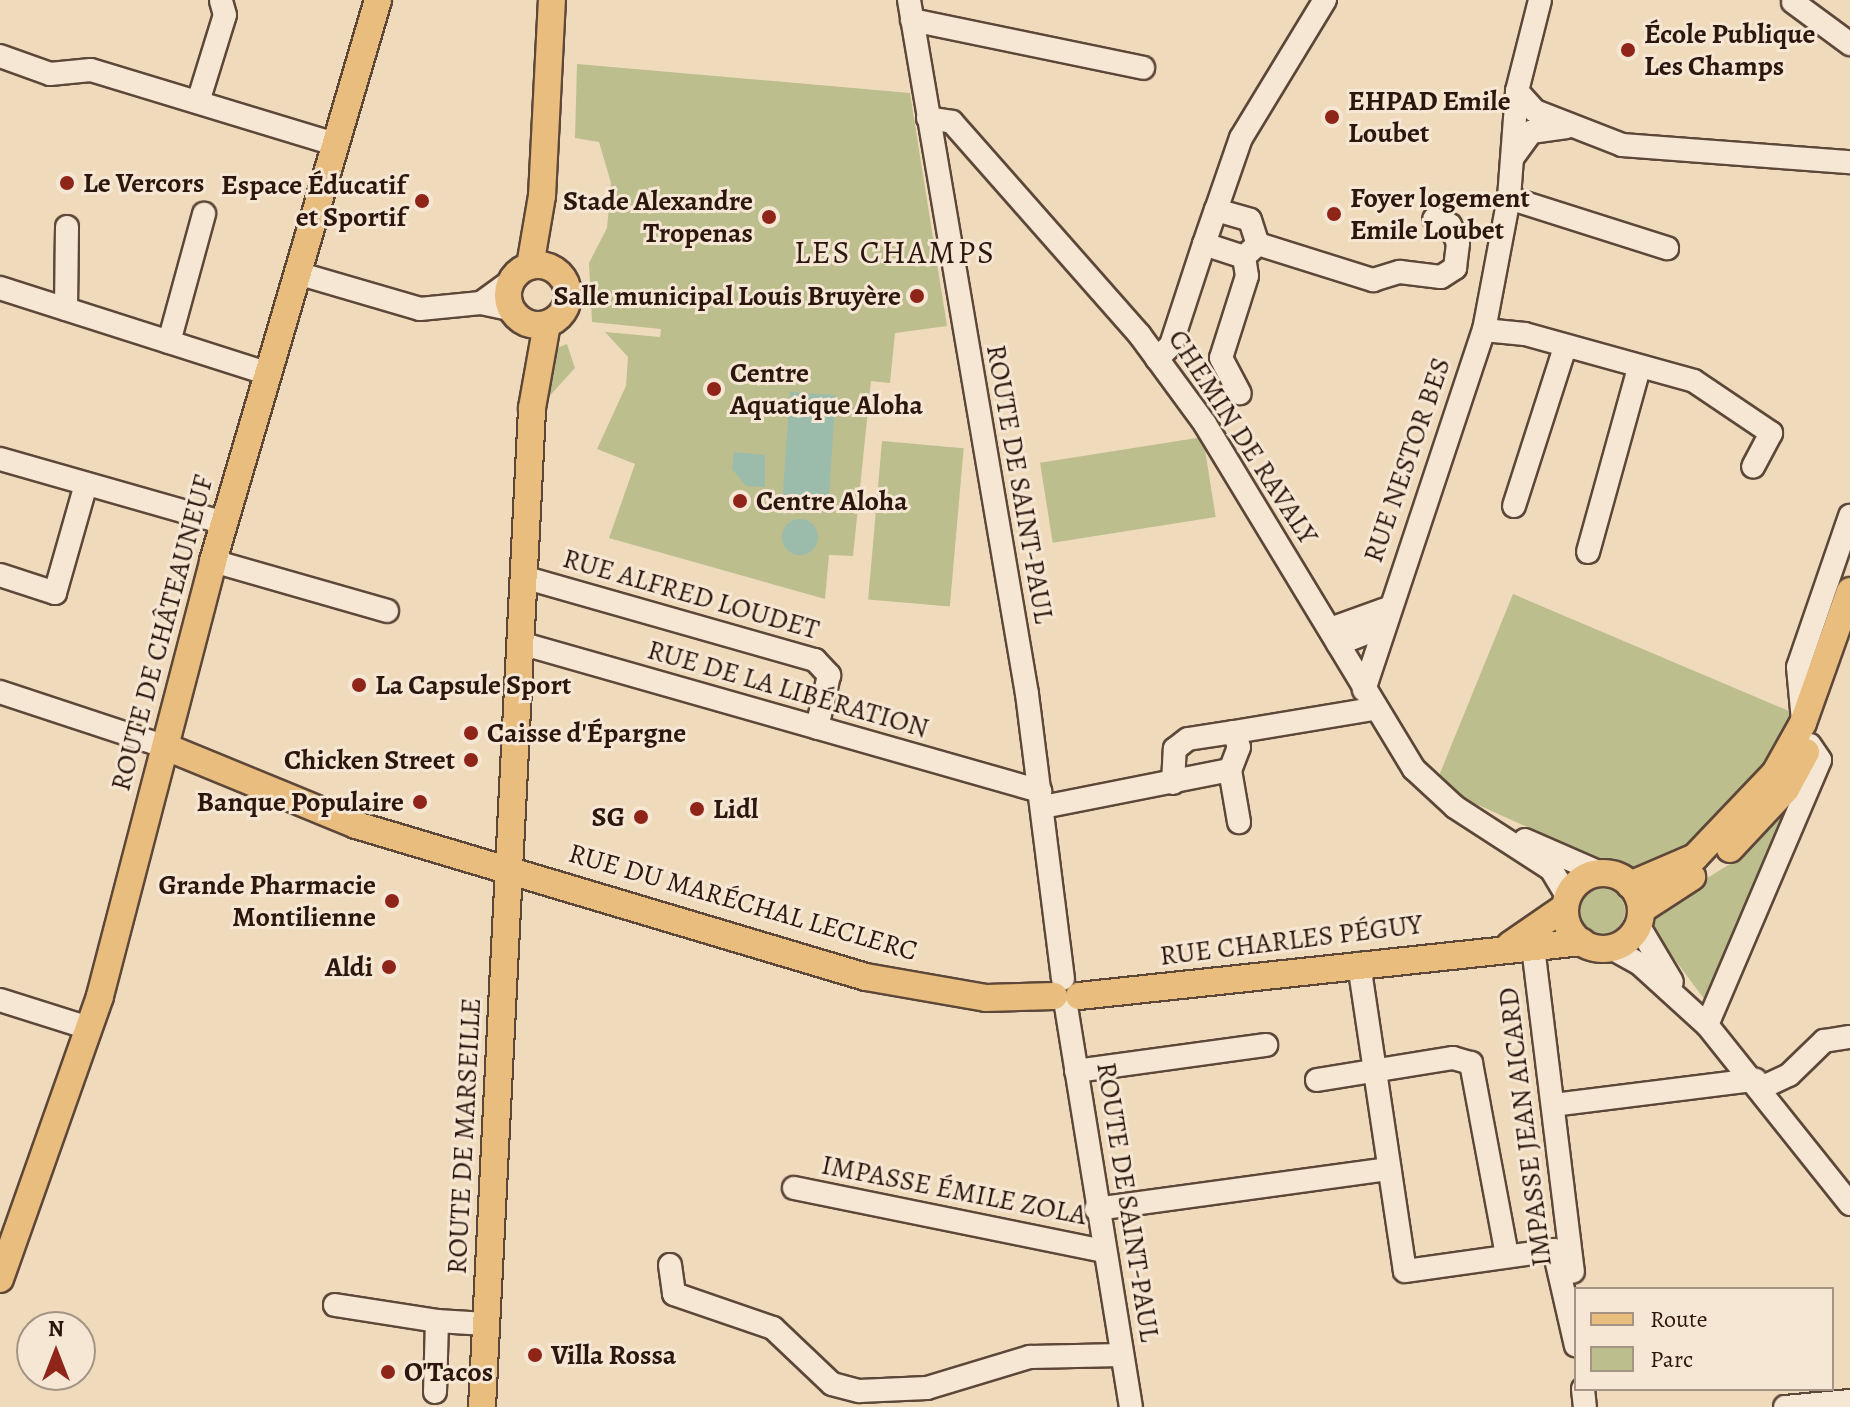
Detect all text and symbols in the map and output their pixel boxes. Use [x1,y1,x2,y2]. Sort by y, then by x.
place label: École Publique Les Champs [1644,17,1815,83]
marker: École Publique Les Champs [1619,41,1637,59]
place label: EHPAD Emile Loubet [1348,84,1511,150]
marker: EHPAD Emile Loubet [1323,108,1341,126]
place label: Le Vercors [83,166,204,200]
place label: Espace Éducatif et Sportif [221,168,406,234]
marker: Le Vercors [58,174,76,192]
place label: Foyer logement Emile Loubet [1350,181,1530,247]
place label: Stade Alexandre Tropenas [563,184,753,250]
marker: Espace Éducatif et Sportif [413,192,431,210]
marker: Foyer logement Emile Loubet [1325,205,1343,223]
marker: Stade Alexandre Tropenas [760,208,778,226]
district label: LES CHAMPS [794,233,996,271]
place label: Salle municipal Louis Bruyère [554,279,901,313]
marker: Salle municipal Louis Bruyère [908,287,926,305]
street label: CHEMIN DE RAVALY [1161,323,1325,551]
street label: ROUTE DE SAINT-PAUL [979,342,1061,626]
street label: RUE NESTOR BES [1356,353,1458,567]
place label: Centre Aquatique Aloha [730,356,923,422]
marker: Centre Aquatique Aloha [705,380,723,398]
street label: ROUTE DE CHÂTEAUNEUF [104,471,220,795]
place label: Centre Aloha [756,484,908,518]
marker: Centre Aloha [731,492,749,510]
street label: RUE ALFRED LOUDET [559,541,823,647]
street label: RUE DE LA LIBÉRATION [644,633,932,745]
place label: La Capsule Sport [375,668,571,702]
marker: La Capsule Sport [350,676,368,694]
place label: Caisse d'Épargne [487,716,686,750]
marker: Caisse d'Épargne [462,724,480,742]
place label: Chicken Street [284,743,455,777]
marker: Chicken Street [462,751,480,769]
place label: Banque Populaire [196,785,404,819]
place label: Lidl [713,792,758,826]
marker: Banque Populaire [411,793,429,811]
place label: SG [592,800,625,834]
marker: Lidl [688,800,706,818]
marker: SG [632,808,650,826]
street label: RUE DU MARÉCHAL LECLERC [565,836,921,968]
place label: Grande Pharmacie Montilienne [158,868,376,934]
marker: Grande Pharmacie Montilienne [383,892,401,910]
street label: RUE CHARLES PÉGUY [1158,907,1424,973]
place label: Aldi [325,950,373,984]
marker: Aldi [380,958,398,976]
street label: IMPASSE JEAN AICARD [1491,985,1559,1269]
street label: ROUTE DE MARSEILLE [440,997,488,1275]
street label: ROUTE DE SAINT-PAUL [1089,1060,1167,1344]
street label: IMPASSE ÉMILE ZOLA [819,1148,1089,1232]
legend [1574,1287,1834,1391]
text: Route [1650,1303,1708,1335]
north arrow [16,1311,96,1391]
text: N [48,1314,64,1344]
place label: Villa Rossa [551,1338,676,1372]
text: Parc [1650,1343,1693,1375]
marker: Villa Rossa [526,1346,544,1364]
place label: O'Tacos [404,1355,493,1389]
marker: O'Tacos [379,1363,397,1381]

